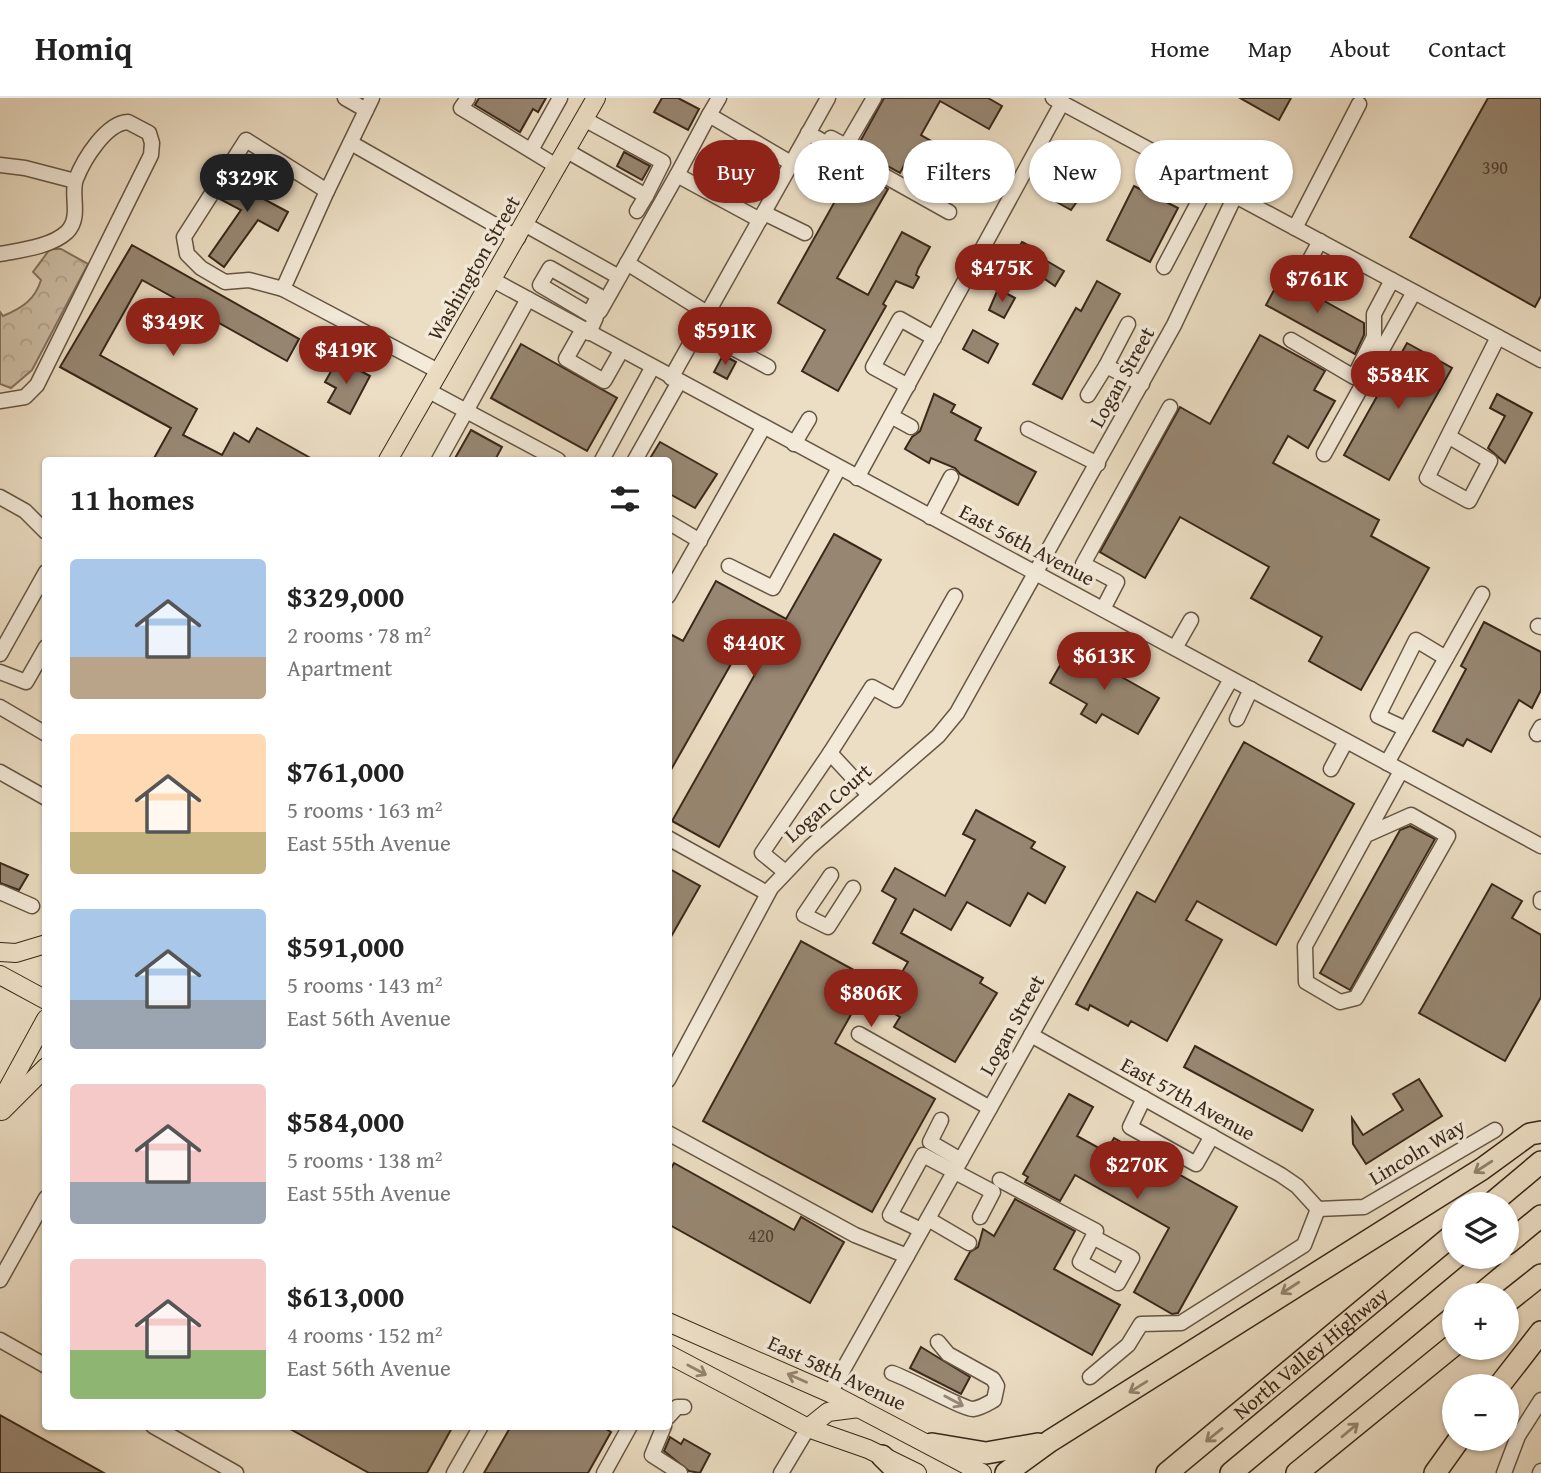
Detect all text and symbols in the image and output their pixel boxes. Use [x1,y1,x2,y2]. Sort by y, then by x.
text: Homiq [35,24,132,72]
text: Home [1151,31,1210,66]
text: Map [1248,31,1292,66]
text: About [1330,31,1390,66]
text: Contact [1428,31,1506,66]
chip: Buy [693,140,780,203]
chip: Rent [794,140,889,203]
chip: Filters [903,140,1015,203]
chip: New [1029,140,1121,203]
chip: Apartment [1135,140,1293,203]
house number: 390 [1482,154,1508,181]
pin: $329K [198,155,296,214]
text: $329K [216,160,278,193]
street label: Washington Street [419,189,528,346]
pin: $475K [953,244,1051,304]
text: $475K [971,250,1033,283]
pin: $761K [1268,256,1366,315]
text: $761K [1286,261,1348,294]
pin: $349K [124,299,222,358]
text: $349K [142,304,204,337]
pin: $591K [676,308,774,367]
text: $591K [694,313,756,346]
street label: Logan Street [1081,320,1162,433]
pin: $419K [297,327,395,386]
text: $419K [315,332,377,365]
pin: $584K [1349,352,1447,411]
text: $584K [1367,357,1429,390]
text: 11 homes [70,477,195,521]
icon: filters [606,480,644,518]
street label: East 56th Avenue [954,496,1101,593]
text: $329,000 [287,574,404,618]
icon: home [126,587,210,671]
text: 2 rooms · 78 m² [287,618,431,651]
pin: $440K [705,620,803,679]
text: $440K [723,625,785,658]
pin: $613K [1055,632,1153,692]
text: $613K [1073,638,1135,671]
text: Apartment [287,651,392,684]
text: $761,000 [287,749,404,793]
street label: Logan Court [777,755,879,850]
icon: home [126,762,210,846]
text: 5 rooms · 163 m² [287,793,442,826]
text: East 55th Avenue [287,826,451,859]
text: $591,000 [287,924,404,968]
icon: home [126,937,210,1021]
text: 5 rooms · 143 m² [287,968,442,1001]
street label: Logan Street [971,968,1052,1081]
pin: $806K [822,970,920,1029]
text: $806K [840,975,902,1008]
text: East 56th Avenue [287,1001,451,1034]
street label: East 57th Avenue [1115,1049,1261,1148]
text: $584,000 [287,1099,404,1143]
street label: Lincoln Way [1363,1110,1471,1193]
icon: home [126,1112,210,1196]
pin: $270K [1088,1142,1186,1201]
text: 5 rooms · 138 m² [287,1143,442,1176]
text: $270K [1106,1147,1168,1180]
one-way arrow [1474,1160,1494,1174]
text: East 55th Avenue [287,1176,451,1209]
map controls [1442,1192,1519,1451]
button: layers [1442,1192,1519,1269]
house number: 420 [748,1222,774,1249]
text: $613,000 [287,1274,404,1318]
street label: North Valley Highway [1226,1279,1395,1427]
one-way arrow [1281,1281,1301,1295]
button: + [1442,1283,1519,1360]
icon: home [126,1287,210,1371]
text: 4 rooms · 152 m² [287,1318,442,1351]
street label: East 58th Avenue [763,1327,912,1418]
text: East 56th Avenue [287,1351,451,1384]
one-way arrow [686,1363,707,1377]
one-way arrow [787,1371,808,1384]
button: − [1442,1374,1519,1451]
one-way arrow [1129,1380,1148,1395]
one-way arrow [943,1395,964,1408]
one-way arrow [1341,1422,1359,1438]
one-way arrow [1205,1427,1223,1443]

